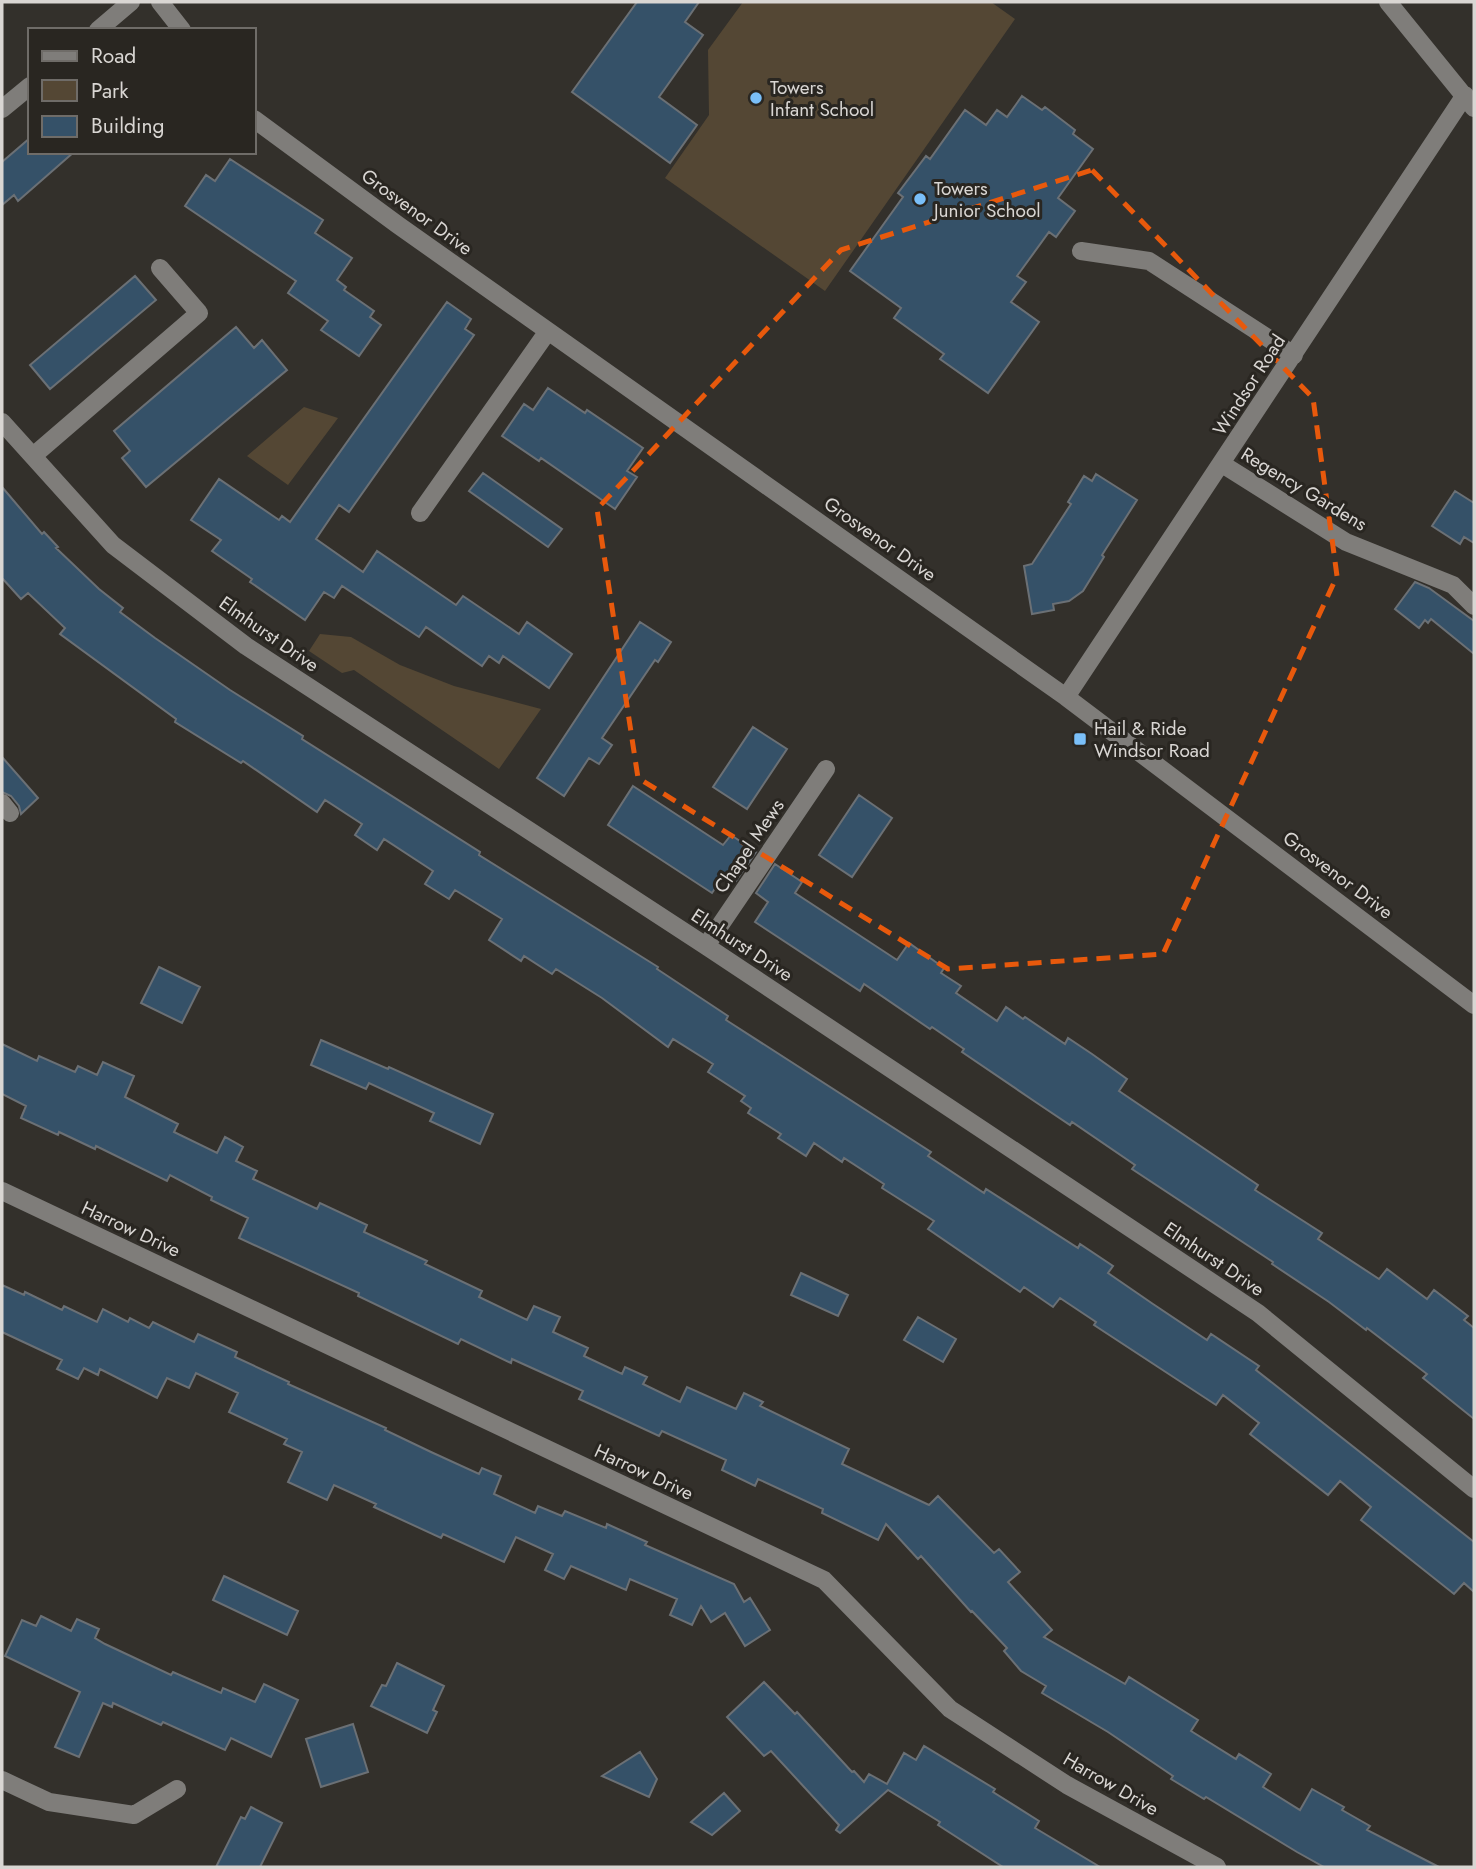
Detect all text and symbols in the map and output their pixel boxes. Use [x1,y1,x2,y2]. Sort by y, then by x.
legend [28,28,256,154]
text: Road [91,41,136,71]
place label: Towers Infant School [770,74,874,123]
text: Park [91,76,129,106]
marker: Towers Infant School [748,90,764,106]
text: Building [91,111,164,141]
street label: Grosvenor Drive [356,162,478,262]
place label: Towers Junior School [931,175,1041,224]
marker: Towers Junior School [912,191,928,207]
street label: Windsor Road [1206,329,1292,441]
street label: Regency Gardens [1236,441,1372,538]
street label: Grosvenor Drive [818,490,942,588]
street label: Elmhurst Drive [214,590,325,679]
place label: Hail & Ride Windsor Road [1094,715,1210,764]
marker: Hail & Ride Windsor Road [1072,731,1088,747]
street label: Chapel Mews [708,793,791,898]
street label: Grosvenor Drive [1277,825,1399,925]
street label: Elmhurst Drive [686,902,798,988]
street label: Harrow Drive [77,1194,185,1264]
street label: Elmhurst Drive [1158,1215,1270,1303]
street label: Harrow Drive [590,1437,698,1507]
street label: Harrow Drive [1058,1746,1164,1822]

